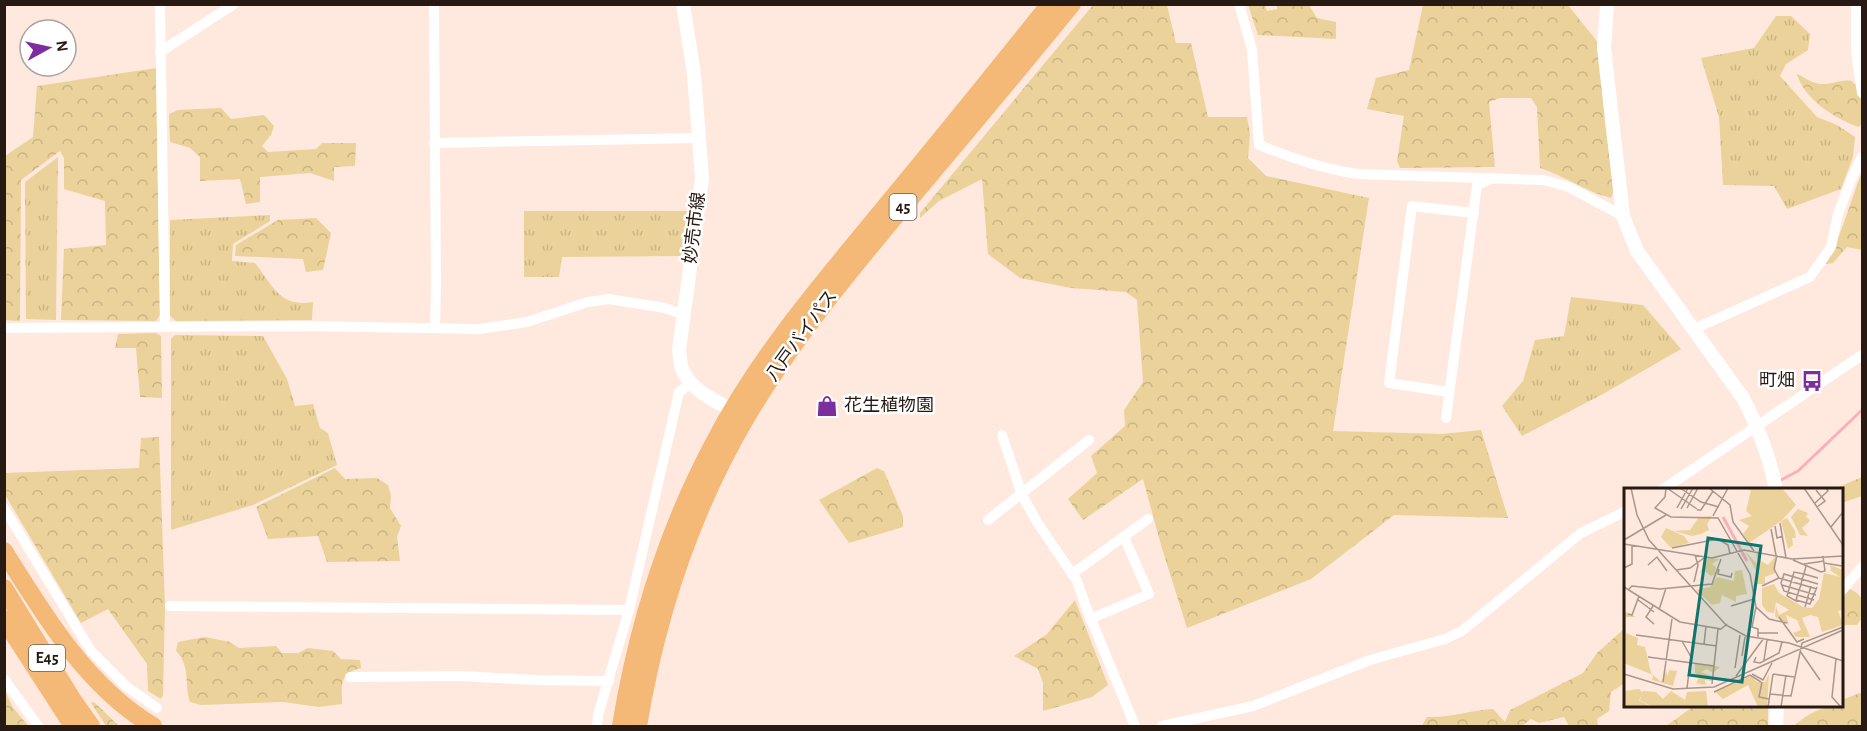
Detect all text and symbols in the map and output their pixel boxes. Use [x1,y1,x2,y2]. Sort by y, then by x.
north arrow [18,18,78,78]
text: N [53,39,71,53]
street label: 妙売市線 [680,191,708,265]
road number: 45 [890,194,916,220]
street label: 八戸バイパス [762,287,841,385]
bus stop icon: 町畑 [1800,369,1824,393]
place label: 町畑 [1759,371,1795,390]
shop icon: 花生植物園 [815,394,839,418]
place label: 花生植物園 [844,395,934,415]
inset map [1624,488,1843,707]
road number: E45 [29,645,65,671]

